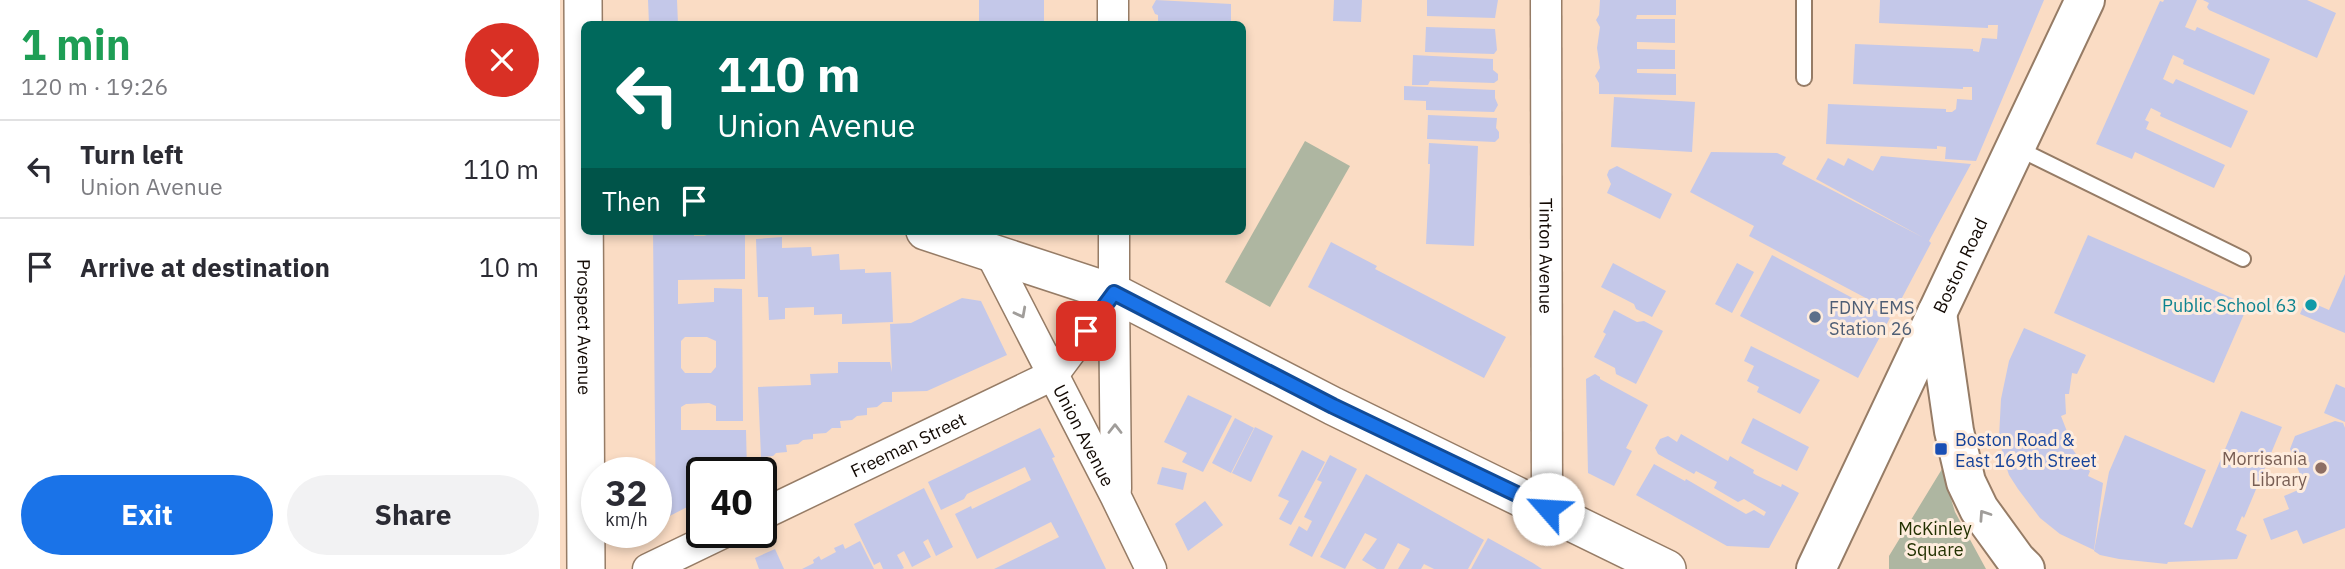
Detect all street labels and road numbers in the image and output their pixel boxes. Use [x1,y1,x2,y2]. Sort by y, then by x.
street label: Tinton Avenue [1535,198,1558,314]
street label: Boston Road [1927,214,1992,317]
street label: Prospect Avenue [573,259,597,395]
street label: Union Avenue [1048,380,1120,490]
street label: Freeman Street [847,407,969,482]

